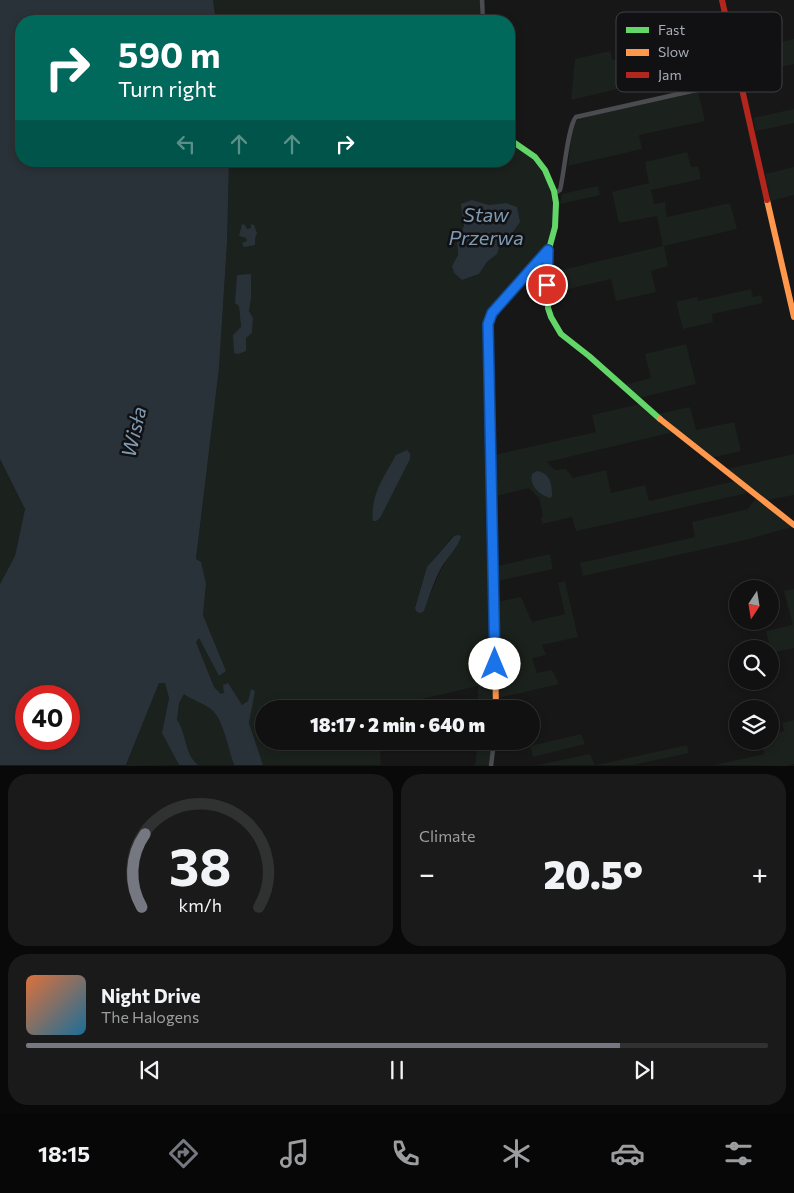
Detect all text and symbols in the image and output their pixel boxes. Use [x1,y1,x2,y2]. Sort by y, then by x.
legend [616,12,782,92]
text: Fast [658,21,685,38]
text: 590 m [118,32,220,75]
icon: right [35,35,100,100]
text: Slow [658,43,689,60]
text: Jam [658,66,682,83]
text: Turn right [118,75,216,102]
icon: left [172,130,200,158]
icon: ahead [225,130,253,158]
icon: ahead [278,130,306,158]
icon: right [331,130,359,158]
water label: Staw Przerwa [448,202,524,249]
pin [526,264,568,306]
icon: arrive [533,271,561,299]
water label: Wisła [116,404,150,459]
north arrow [729,580,779,630]
map controls [729,580,779,750]
position arrow [468,637,520,689]
button: search [729,640,779,690]
speed limit sign: 40 [15,685,80,750]
button: layers [729,700,779,750]
text: 18:17 · 2 min · 640 m [310,713,485,736]
text: Climate [419,826,475,845]
text: 38 [169,833,232,897]
text: 20.5° [543,850,643,897]
text: − [419,856,435,890]
text: + [752,856,768,890]
text: km/h [179,894,222,916]
text: Night Drive [101,984,201,1007]
text: The Halogens [101,1007,199,1026]
icon: previous [136,1056,164,1084]
icon: pause [383,1056,411,1084]
icon: next [630,1056,658,1084]
icon: directions [166,1136,201,1171]
icon: music [277,1136,312,1171]
icon: phone [388,1136,423,1171]
icon: climate [499,1136,534,1171]
icon: car [610,1136,645,1171]
icon: filters [721,1136,756,1171]
text: 18:15 [38,1140,90,1167]

